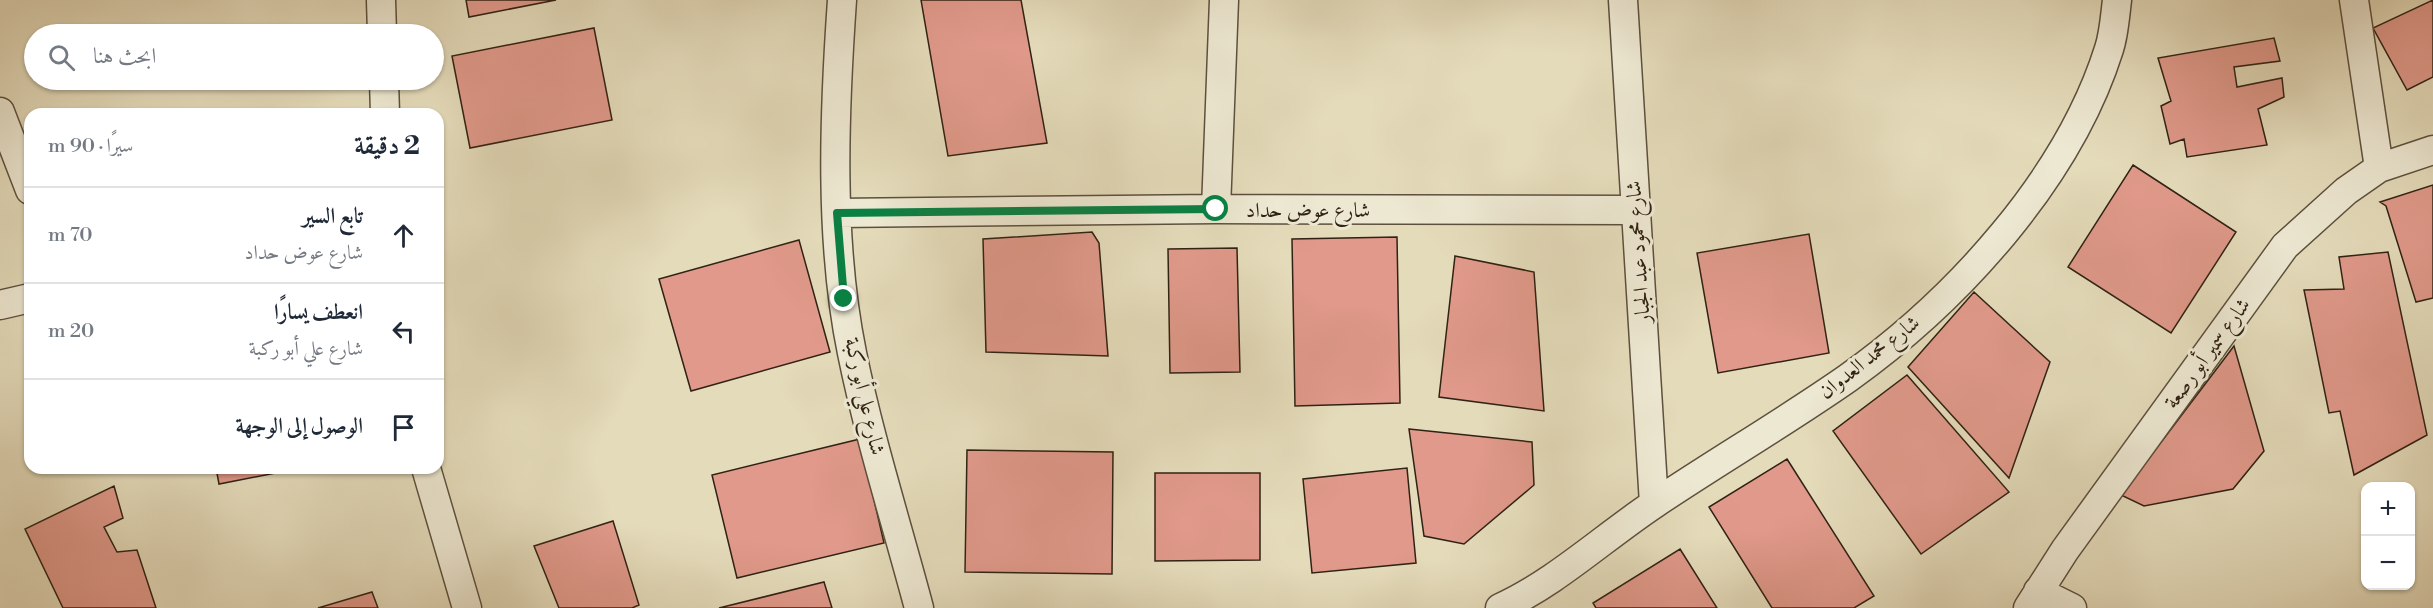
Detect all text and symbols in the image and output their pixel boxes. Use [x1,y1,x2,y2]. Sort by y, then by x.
search box [24,24,444,90]
icon: search [45,41,78,74]
text: ابحث هنا [93,43,156,70]
text: 2 دقيقة [354,130,420,162]
text: سيرًا · 90 m [48,134,133,159]
street label: شارع محمود عبد الجبار [1621,180,1661,326]
route start [1202,195,1228,221]
street label: شارع عوض حداد [1246,198,1370,228]
text: تابع السير [302,203,363,230]
icon: ahead [387,219,420,252]
text: 70 m [48,223,93,248]
text: شارع عوض حداد [244,241,363,266]
route end [830,285,856,311]
street label: شارع سمير أبو رصعة [2157,291,2260,416]
text: انعطف يسارًا [274,299,363,326]
street label: شارع محمد العدوان [1814,310,1928,408]
icon: left [387,315,420,348]
text: 20 m [48,319,94,344]
street label: شارع علي أبو ركبة [832,334,893,459]
text: شارع علي أبو ركبة [249,337,363,362]
icon: arrive [387,411,420,444]
text: الوصول إلى الوجهة [235,413,363,440]
map controls [2361,482,2415,590]
button: + [2361,482,2415,536]
button: − [2361,536,2415,590]

